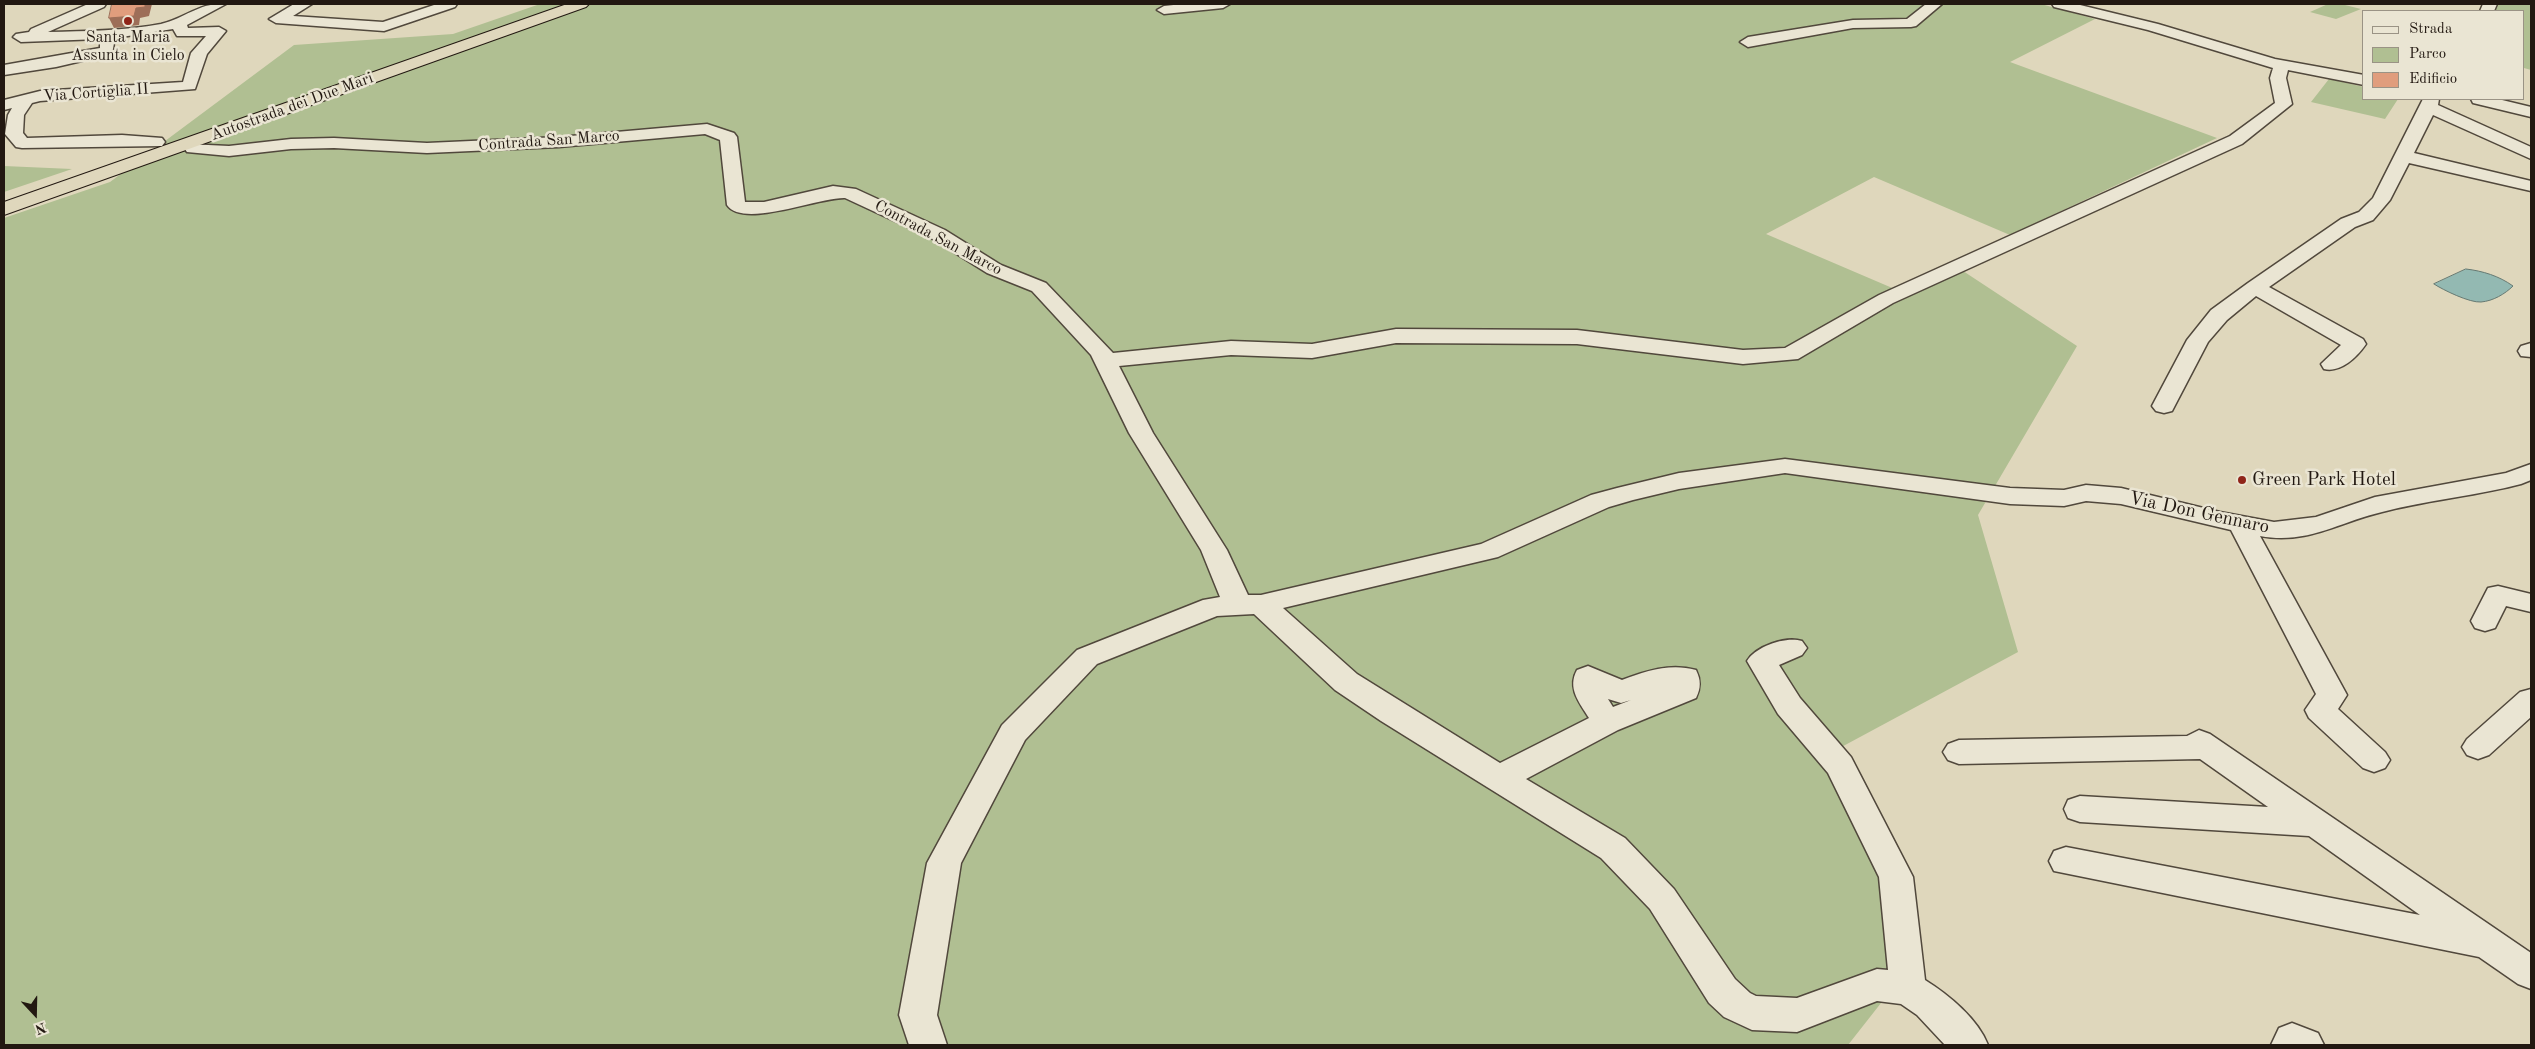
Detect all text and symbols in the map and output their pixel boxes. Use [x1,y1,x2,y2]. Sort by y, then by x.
legend [2362,10,2525,100]
marker: Santa Maria Assunta in Cielo [122,15,134,27]
text: Strada [2409,22,2452,37]
place label: Santa Maria Assunta in Cielo [71,28,185,66]
text: Parco [2409,47,2446,62]
street label: Autostrada dei Due Mari [208,69,376,145]
text: Edificio [2409,72,2457,87]
street label: Via Cortiglia II [43,80,149,106]
street label: Contrada San Marco [478,126,620,156]
street label: Contrada San Marco [871,196,1005,280]
place label: Green Park Hotel [2252,469,2396,491]
marker: Green Park Hotel [2236,474,2248,486]
street label: Via Don Gennaro [2127,487,2271,539]
north arrow [10,989,60,1039]
text: N [33,1020,48,1036]

